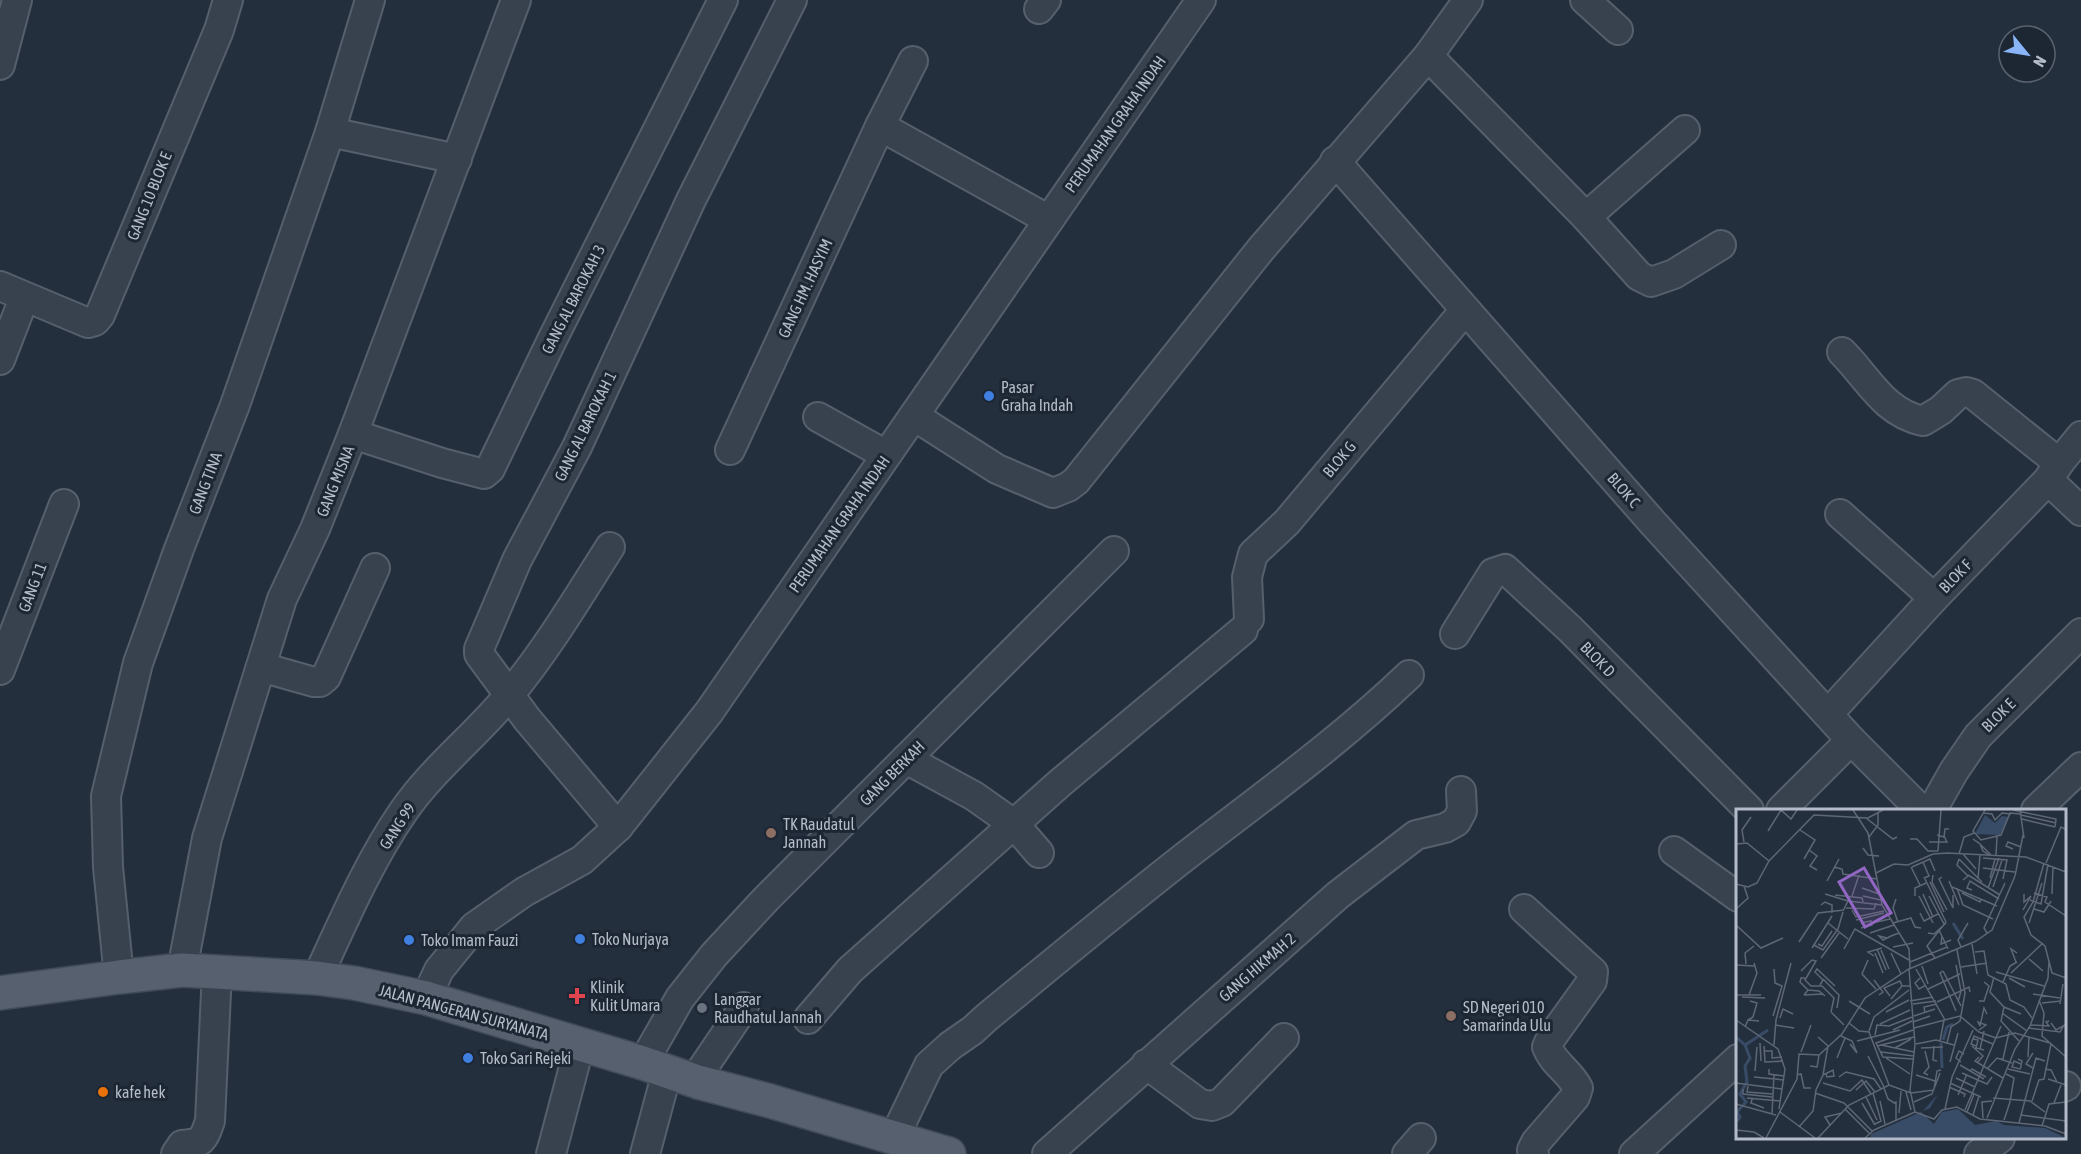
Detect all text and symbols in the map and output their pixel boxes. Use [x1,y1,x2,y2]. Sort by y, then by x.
north arrow [1997,24,2057,84]
street label: PERUMAHAN GRAHA INDAH [1061,52,1169,196]
text: N [2030,53,2050,70]
street label: GANG 10 BLOK E [123,149,175,243]
street label: GANG HM. HASYIM [774,236,836,340]
street label: GANG AL BAROKAH 3 [538,241,608,357]
street label: GANG AL BAROKAH 1 [551,368,619,484]
place label: Pasar Graha Indah [1001,378,1073,414]
marker: Pasar Graha Indah [982,389,996,403]
street label: BLOK G [1319,437,1359,481]
street label: GANG MISNA [313,443,357,519]
street label: GANG TINA [185,449,225,516]
street label: PERUMAHAN GRAHA INDAH [785,452,893,596]
street label: BLOK C [1604,469,1644,511]
street label: BLOK F [1935,555,1976,596]
street label: GANG 11 [14,560,50,614]
street label: BLOK D [1577,638,1619,680]
street label: BLOK E [1978,694,2019,735]
street label: GANG BERKAH [856,737,928,809]
street label: GANG 99 [375,800,419,852]
inset map [1736,809,2066,1139]
place label: TK Raudatul Jannah [783,815,856,851]
marker: TK Raudatul Jannah [764,826,778,840]
street label: GANG HIKMAH 2 [1215,929,1299,1005]
place label: Toko Nurjaya [592,930,669,949]
place label: Toko Imam Fauzi [421,931,519,949]
marker: Toko Nurjaya [573,932,587,946]
marker: Toko Imam Fauzi [402,933,416,947]
place label: Klinik Kulit Umara [590,978,660,1014]
street label: JALAN PANGERAN SURYANATA [377,981,551,1043]
marker: Klinik Kulit Umara [568,987,586,1005]
place label: Langgar Raudhatul Jannah [714,990,822,1026]
place label: SD Negeri 010 Samarinda Ulu [1463,998,1551,1034]
marker: Langgar Raudhatul Jannah [695,1001,709,1015]
marker: SD Negeri 010 Samarinda Ulu [1444,1009,1458,1023]
place label: Toko Sari Rejeki [480,1049,571,1068]
marker: Toko Sari Rejeki [461,1051,475,1065]
place label: kafe hek [115,1083,165,1101]
marker: kafe hek [96,1085,110,1099]

